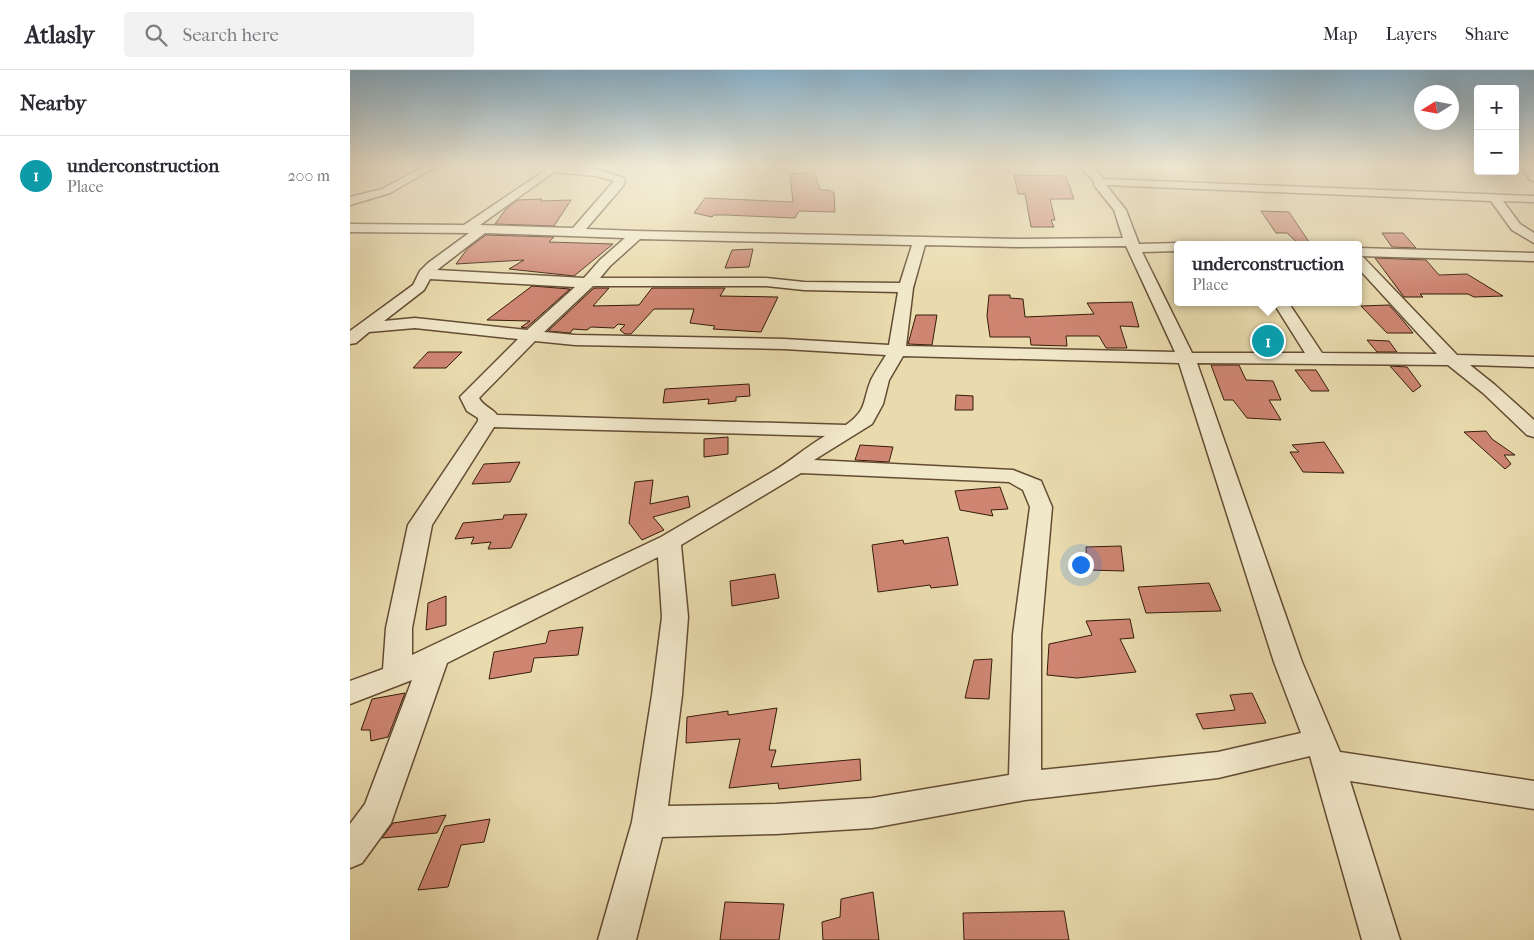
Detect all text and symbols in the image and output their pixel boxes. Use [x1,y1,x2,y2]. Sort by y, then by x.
search box [124,12,474,57]
text: Atlasly [25,21,94,49]
icon: search [142,21,170,49]
text: Search here [182,24,279,46]
text: Map [1323,24,1357,45]
text: Layers [1385,24,1437,45]
text: Share [1465,24,1509,45]
north arrow [1414,85,1459,130]
map controls [1474,85,1519,175]
button: + [1474,85,1519,130]
text: Nearby [20,91,86,115]
button: − [1474,130,1519,175]
text: underconstruction [67,155,219,177]
text: 1 [33,166,39,185]
text: 200 m [287,166,330,185]
text: Place [67,177,103,196]
popup [1174,241,1362,306]
text: underconstruction [1192,253,1344,275]
text: Place [1192,275,1228,294]
pin: 1 [1252,322,1284,360]
your location [1068,552,1094,578]

